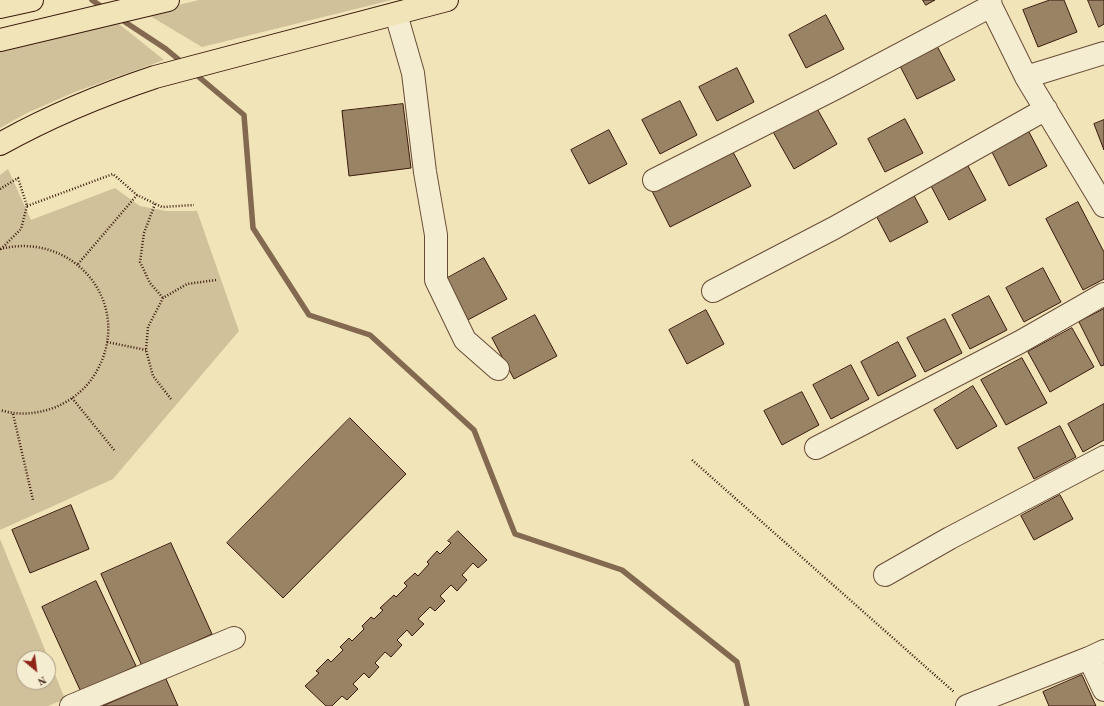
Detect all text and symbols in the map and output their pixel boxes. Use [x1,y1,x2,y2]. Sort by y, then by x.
north arrow [16,650,56,690]
text: N [35,673,48,687]

